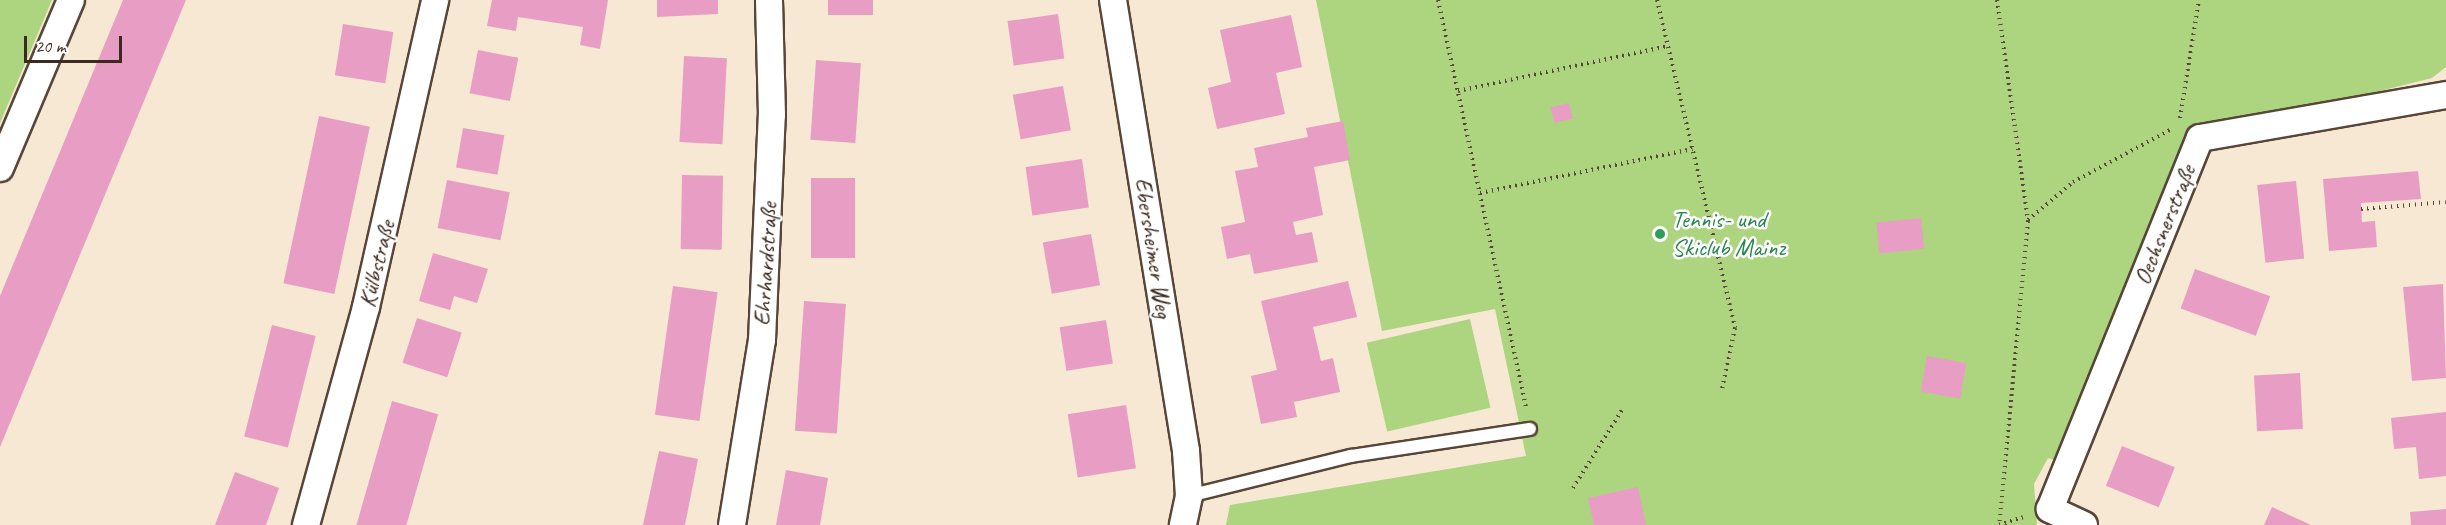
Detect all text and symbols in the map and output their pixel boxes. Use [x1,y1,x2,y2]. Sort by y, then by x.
scale bar [27,24,124,62]
text: 20 m [35,35,66,57]
street label: Oechsnerstraße [2128,161,2202,289]
street label: Ebersheimer Weg [1128,176,1178,320]
street label: Ehrhardstraße [748,201,784,327]
place label: Tennis- und Skiclub Mainz [1672,206,1786,262]
street label: Külbstraße [352,218,402,310]
marker: Tennis- und Skiclub Mainz [1653,227,1667,241]

